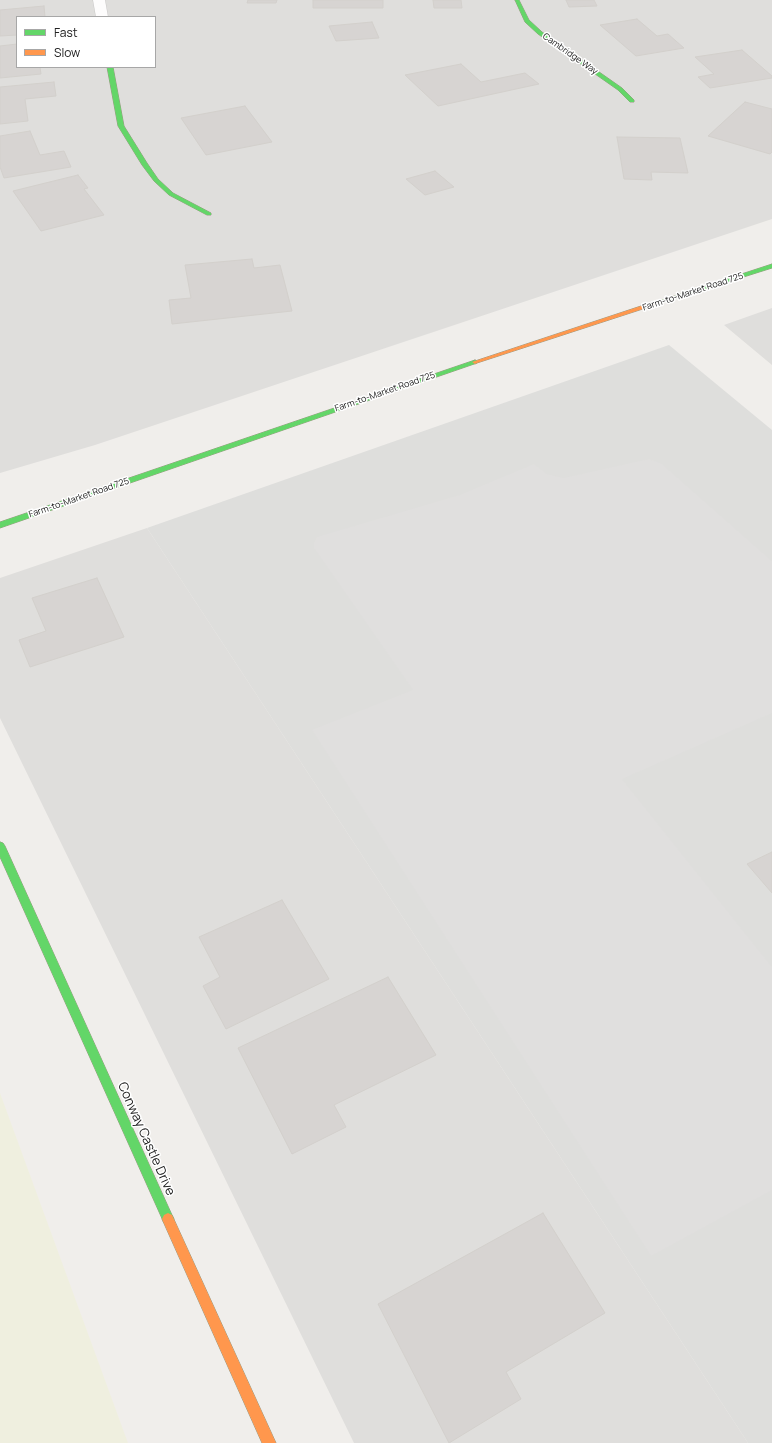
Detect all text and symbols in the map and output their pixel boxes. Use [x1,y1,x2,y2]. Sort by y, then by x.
legend [16,16,156,68]
text: Fast [54,24,78,41]
street label: Cambridge Way [540,31,600,77]
text: Slow [54,44,80,61]
street label: Farm-to-Market Road 725 [641,271,745,313]
street label: Farm-to-Market Road 725 [333,370,437,414]
street label: Farm-to-Market Road 725 [27,476,131,520]
street label: Conway Castle Drive [114,1080,178,1198]

